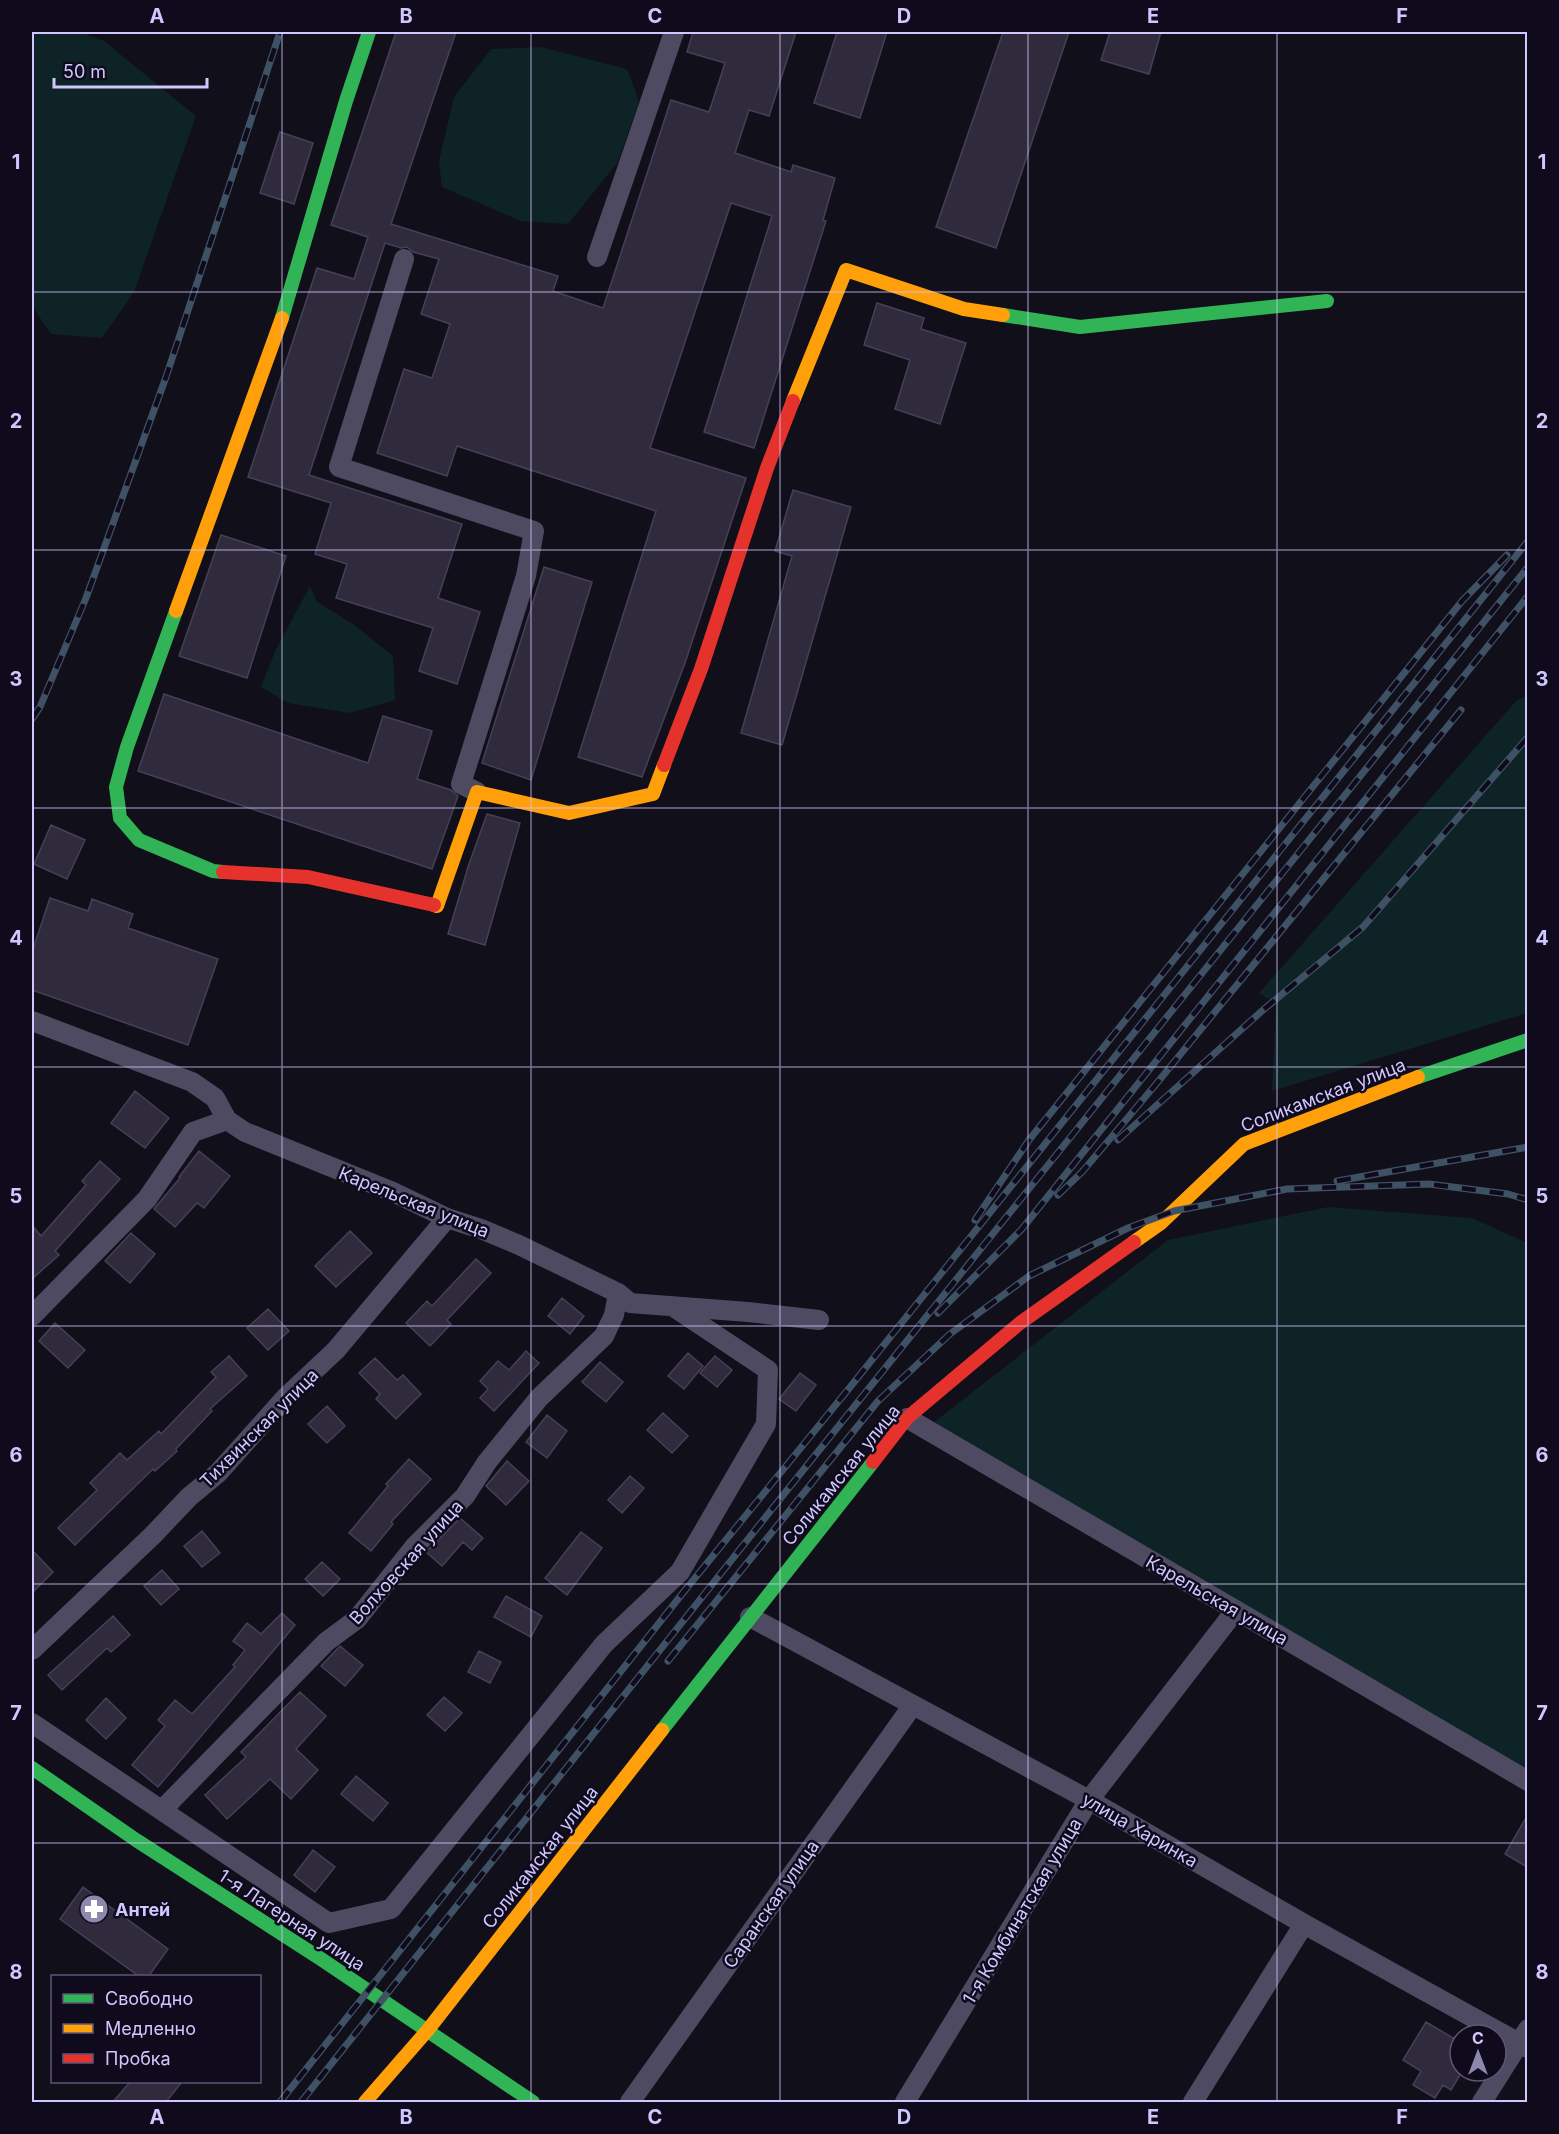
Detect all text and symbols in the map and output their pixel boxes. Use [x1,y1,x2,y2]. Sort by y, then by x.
text: A [150,4,165,28]
text: B [399,4,413,28]
text: C [648,4,662,28]
text: D [897,4,911,28]
text: E [1147,4,1159,28]
text: F [1396,4,1408,28]
scale bar [54,51,207,89]
text: 50 m [63,61,106,82]
text: 1 [12,150,20,174]
text: 1 [1538,150,1546,174]
text: 2 [10,409,22,433]
text: 2 [1536,409,1548,433]
text: 3 [10,667,22,691]
text: 3 [1536,667,1548,691]
text: 4 [9,926,23,950]
text: 4 [1535,926,1549,950]
street label: Соликамская улица [1238,1054,1408,1136]
street label: Карельская улица [336,1162,492,1242]
text: 5 [10,1184,22,1208]
text: 5 [1536,1184,1548,1208]
street label: Тихвинская улица [195,1364,323,1492]
street label: Соликамская улица [778,1400,904,1550]
text: 6 [10,1443,23,1467]
text: 6 [1536,1443,1549,1467]
street label: Волховская улица [345,1496,467,1628]
street label: Карельская улица [1142,1551,1292,1649]
text: 7 [10,1701,22,1725]
text: 7 [1536,1701,1548,1725]
street label: Соликамская улица [478,1782,602,1932]
street label: улица Харинка [1079,1788,1201,1872]
street label: 1-я Комбинатская улица [958,1814,1086,2008]
street label: Саранская улица [719,1836,823,1972]
street label: 1-я Лагерная улица [215,1865,369,1975]
pharmacy icon: Антей [78,1893,110,1925]
place label: Антей [115,1899,170,1920]
text: 8 [9,1960,23,1984]
text: 8 [1535,1960,1549,1984]
legend [51,1975,261,2083]
text: Свободно [105,1988,193,2009]
text: Медленно [105,2018,196,2039]
north arrow [1448,2023,1508,2083]
text: С [1472,2028,1484,2048]
text: Пробка [105,2048,171,2069]
text: A [150,2105,165,2129]
text: B [399,2105,413,2129]
text: C [648,2105,662,2129]
text: D [897,2105,911,2129]
text: E [1147,2105,1159,2129]
text: F [1396,2105,1408,2129]

